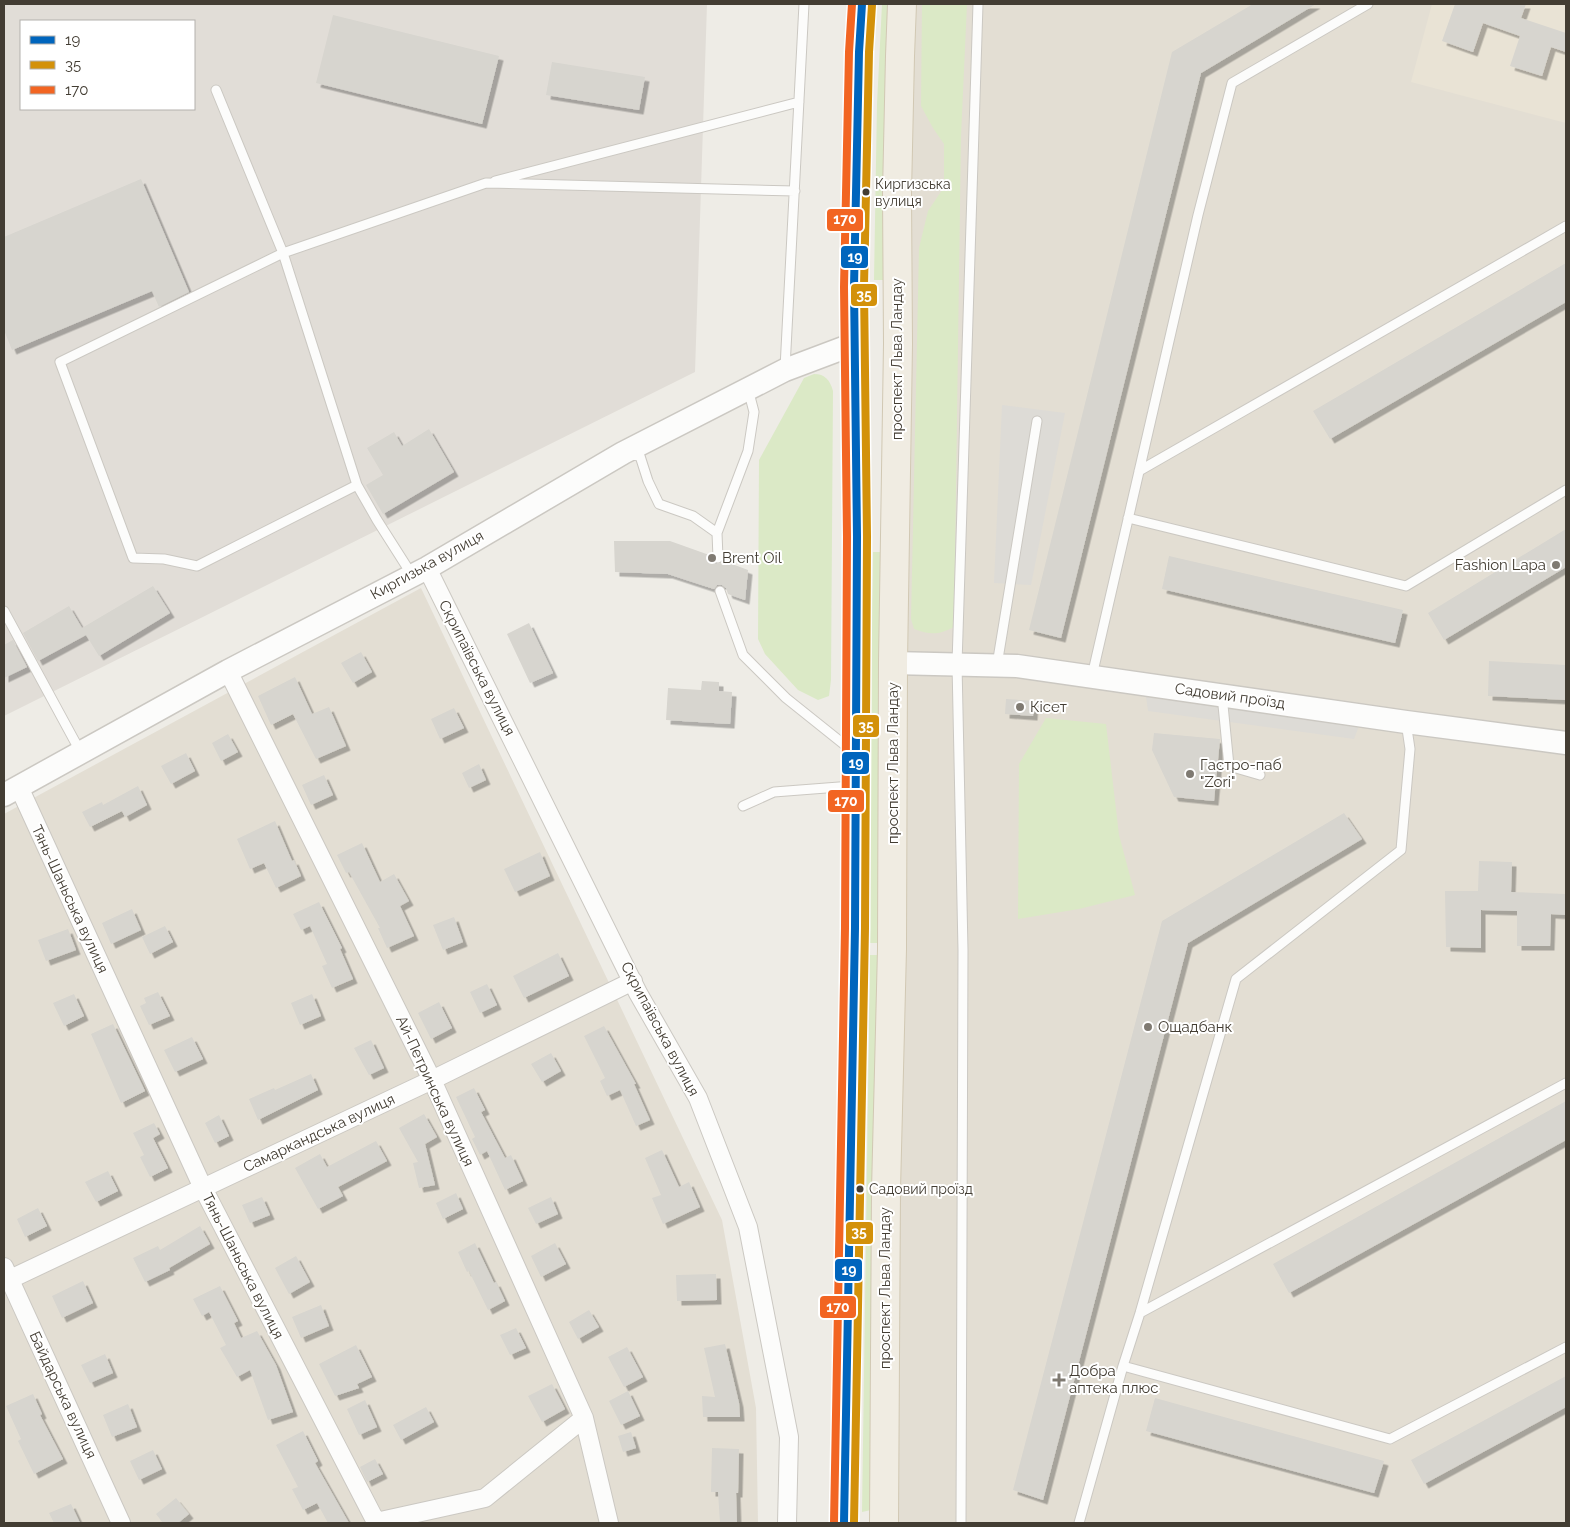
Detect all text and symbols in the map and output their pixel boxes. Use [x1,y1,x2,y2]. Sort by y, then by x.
legend [20,20,195,110]
text: 19 [65,31,80,49]
text: 35 [65,56,81,74]
text: 170 [65,81,88,99]
place label: Киргизська вулиця [875,176,951,209]
marker: Киргизська вулиця [861,187,871,197]
line badge: 170 [826,208,864,232]
text: 170 [833,211,857,227]
line badge: 19 [840,245,869,269]
text: 19 [847,249,863,265]
street label: проспект Льва Ландау [888,278,906,440]
line badge: 35 [850,283,878,307]
text: 35 [856,287,872,303]
street label: Киргизька вулиця [367,526,487,604]
place label: Brent Oil [722,549,783,567]
marker: Brent Oil [706,552,718,564]
place label: Fashion Lapa [1455,556,1546,574]
marker: Fashion Lapa [1550,559,1562,571]
street label: Скрипаївська вулиця [435,597,519,739]
street label: Садовий проїзд [1174,679,1287,713]
street label: проспект Льва Ландау [884,682,902,844]
place label: Кісет [1030,698,1067,716]
marker: Кісет [1014,701,1026,713]
line badge: 35 [852,714,880,738]
text: 35 [858,718,874,734]
line badge: 19 [841,751,870,775]
text: 19 [848,755,864,771]
place label: Гастро-паб "Zori" [1200,756,1282,791]
marker: Гастро-паб "Zori" [1184,768,1196,780]
line badge: 170 [827,789,865,813]
text: 170 [834,793,858,809]
street label: Тянь-Шаньська вулиця [28,822,112,976]
street label: Скрипаївська вулиця [617,959,703,1099]
street label: Ай-Петринська вулиця [392,1013,478,1169]
place label: Ощадбанк [1158,1018,1232,1036]
marker: Ощадбанк [1142,1021,1154,1033]
street label: Самаркандська вулиця [240,1090,398,1176]
place label: Садовий проїзд [869,1181,973,1197]
marker: Садовий проїзд [855,1184,865,1194]
street label: Тянь-Шаньська вулиця [198,1190,288,1342]
street label: проспект Льва Ландау [876,1207,894,1369]
line badge: 35 [845,1221,874,1245]
text: 35 [851,1224,867,1240]
line badge: 19 [834,1258,863,1282]
text: 19 [841,1262,857,1278]
line badge: 170 [819,1295,857,1319]
text: 170 [826,1299,850,1315]
street label: Байдарська вулиця [26,1328,100,1462]
place label: Добра аптека плюс [1069,1362,1158,1397]
marker: Добра аптека плюс [1053,1374,1065,1386]

